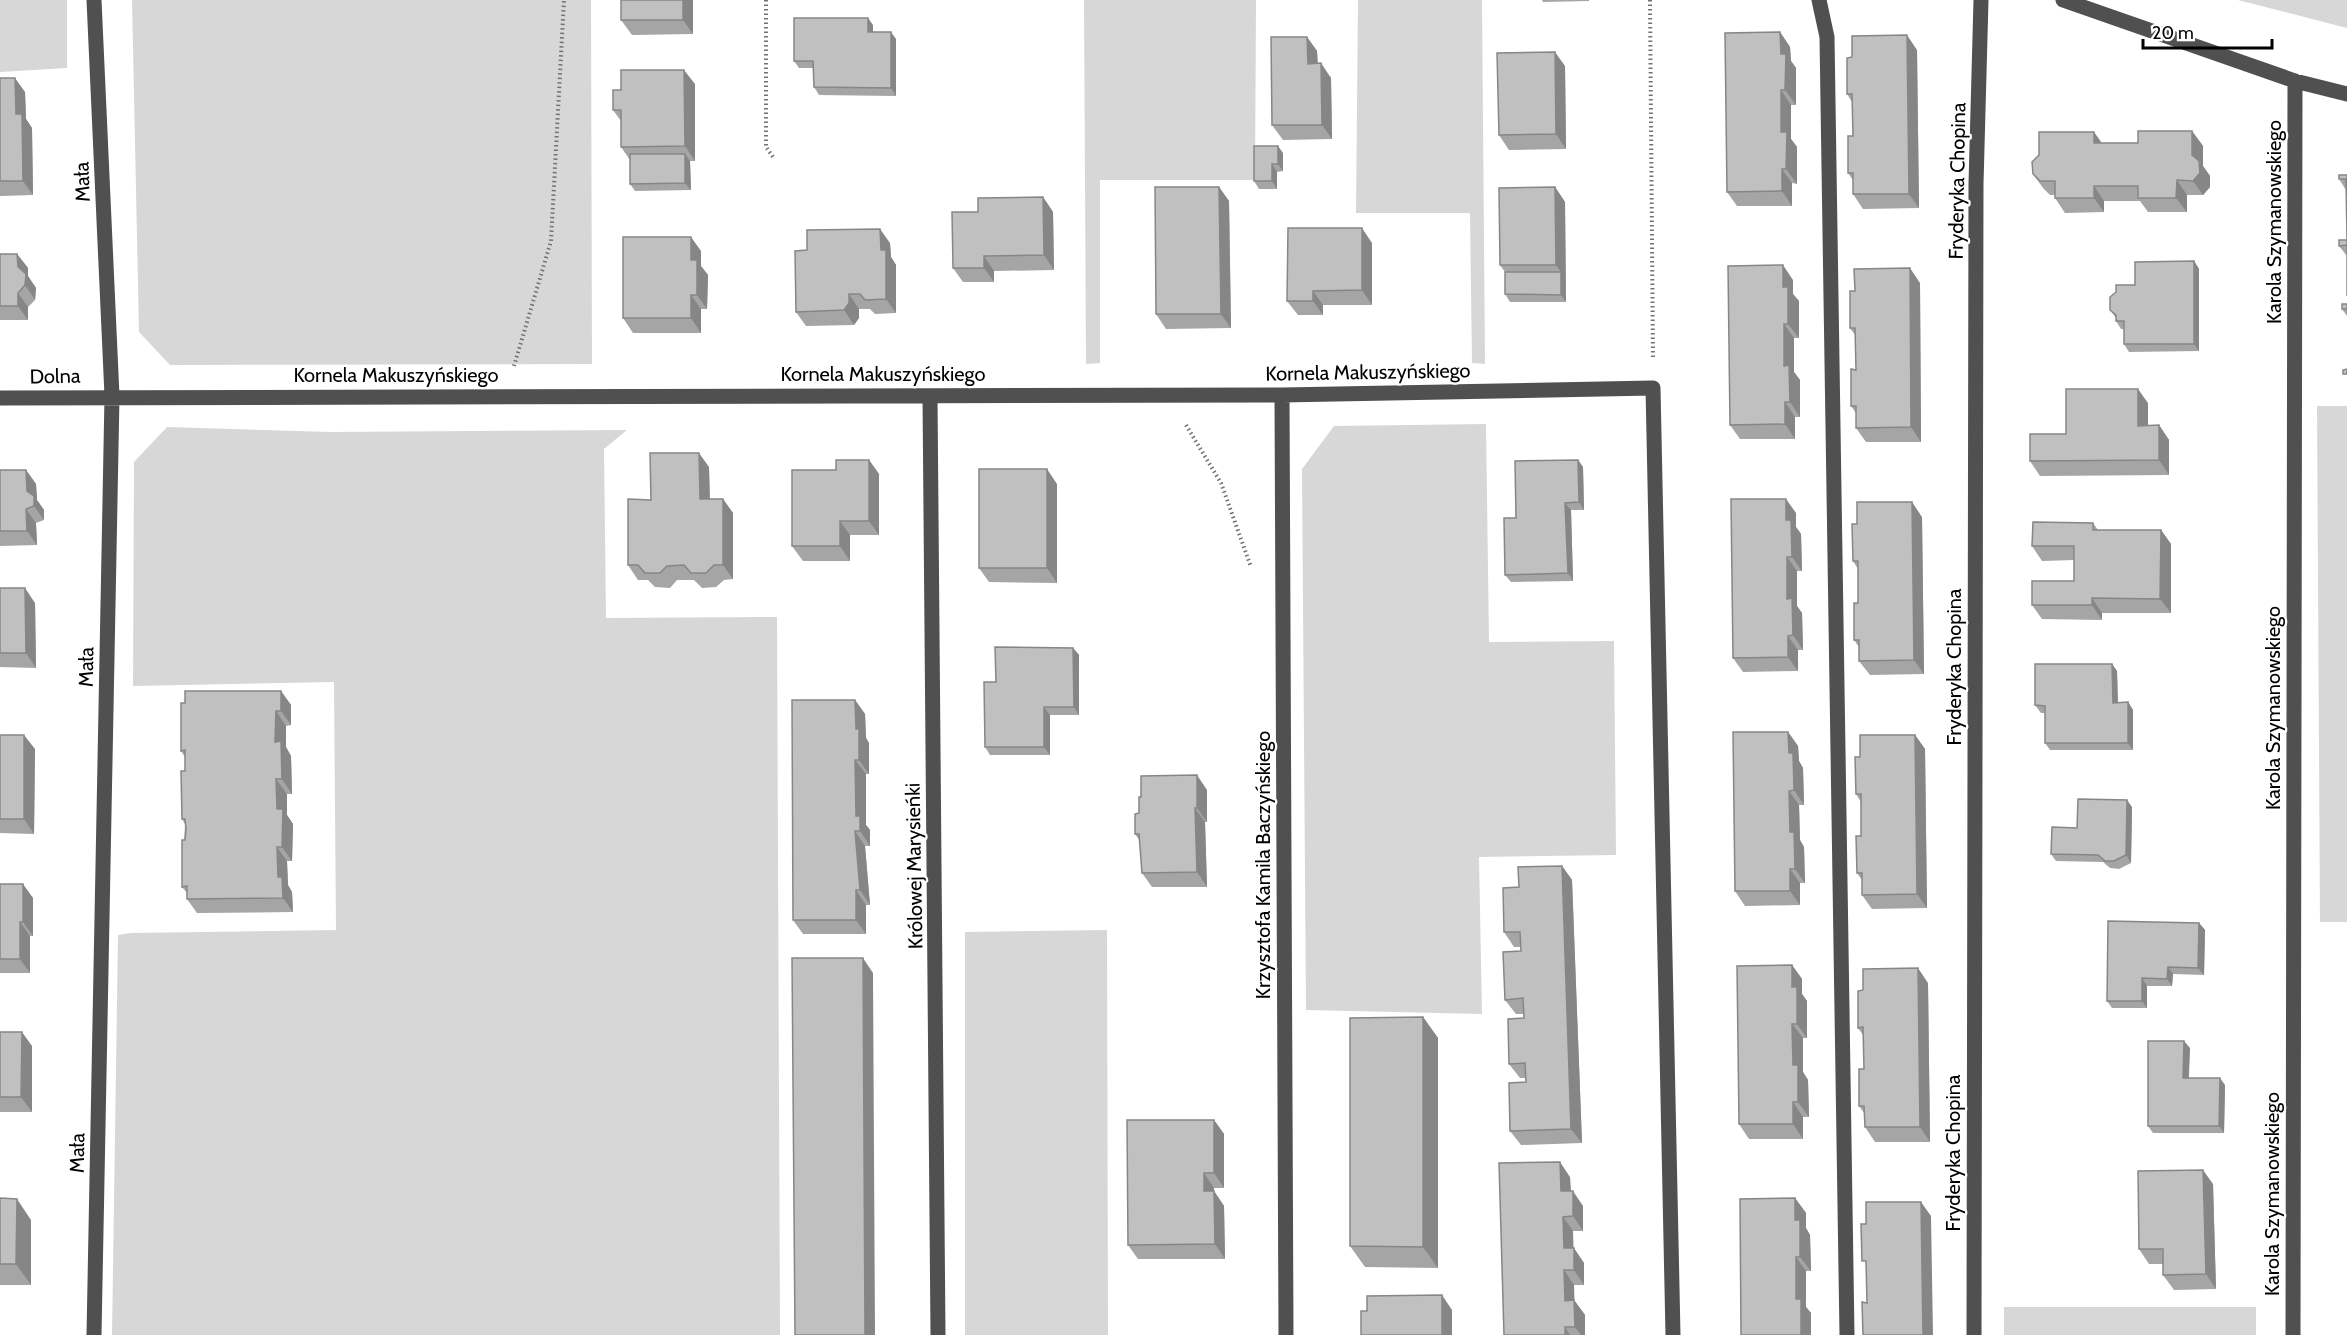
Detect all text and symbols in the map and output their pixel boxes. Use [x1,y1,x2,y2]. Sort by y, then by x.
scale bar [2143,12,2272,50]
text: 20 m [2152,22,2194,44]
street label: Fryderyka Chopina [1944,102,1970,260]
street label: Karola Szymanowskiego [2262,120,2286,324]
street label: Mała [69,161,95,202]
street label: Kornela Makuszyńskiego [1265,358,1471,386]
street label: Kornela Makuszyńskiego [780,362,986,386]
street label: Kornela Makuszyńskiego [293,363,499,387]
street label: Dolna [29,364,81,388]
street label: Fryderyka Chopina [1942,588,1966,745]
street label: Karola Szymanowskiego [2261,606,2285,810]
street label: Mała [74,646,98,687]
street label: Krzysztofa Kamila Baczyńskiego [1251,731,1275,999]
street label: Królowej Marysieńki [901,783,927,949]
street label: Fryderyka Chopina [1941,1074,1965,1231]
street label: Karola Szymanowskiego [2260,1092,2284,1296]
street label: Mała [65,1132,89,1173]

